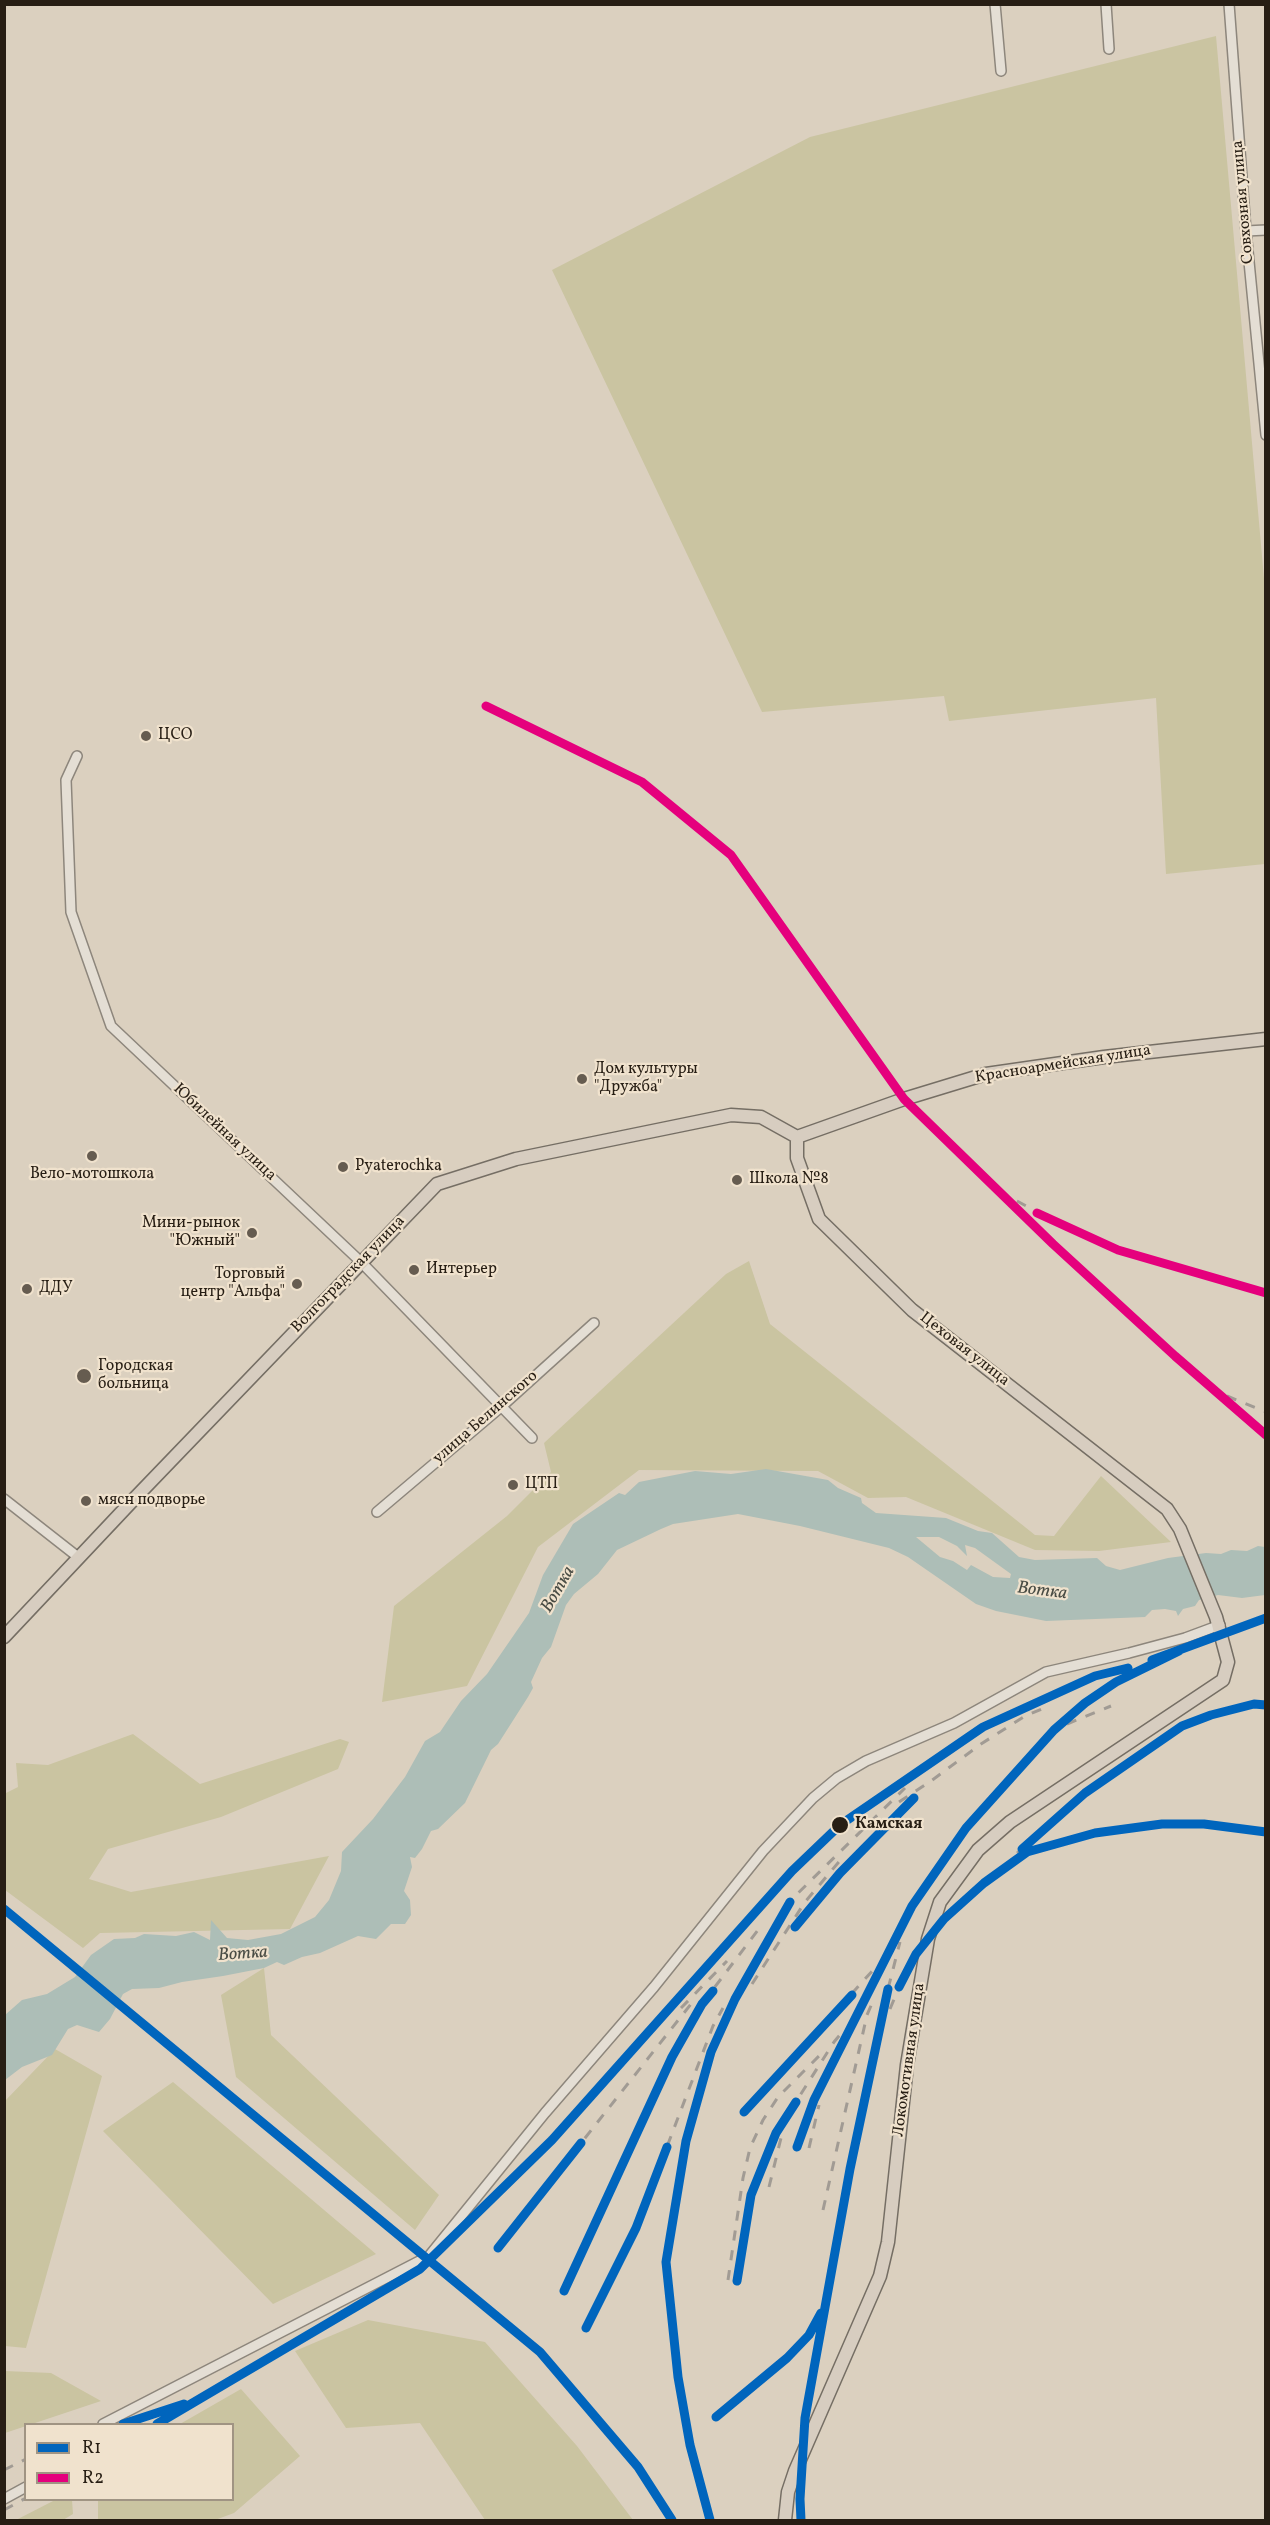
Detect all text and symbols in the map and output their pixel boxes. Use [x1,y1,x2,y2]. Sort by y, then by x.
street label: Совхозная улица [1229,139,1259,265]
place label: ЦСО [158,726,192,746]
marker: ЦСО [139,729,153,743]
street label: Красноармейская улица [974,1042,1152,1088]
place label: Дом культуры "Дружба" [594,1060,698,1098]
marker: Дом культуры "Дружба" [575,1072,589,1086]
street label: Юбилейная улица [168,1080,280,1186]
marker: Вело-мотошкола [85,1149,99,1163]
place label: Pyaterochka [355,1157,442,1177]
marker: Pyaterochka [336,1160,350,1174]
place label: Вело-мотошкола [30,1165,154,1185]
place label: Школа №8 [749,1170,829,1190]
marker: Школа №8 [730,1173,744,1187]
street label: Волгоградская улица [288,1212,410,1338]
place label: Мини-рынок "Южный" [142,1214,240,1252]
marker: Мини-рынок "Южный" [245,1226,259,1240]
place label: Интерьер [426,1260,497,1280]
marker: Интерьер [407,1263,421,1277]
place label: Торговый центр "Альфа" [181,1265,285,1303]
marker: Торговый центр "Альфа" [290,1277,304,1291]
place label: ДДУ [39,1279,73,1299]
marker: ДДУ [20,1282,34,1296]
street label: Цеховая улица [915,1309,1013,1391]
place label: Городская больница [98,1357,173,1395]
marker: Городская больница [75,1367,93,1385]
street label: улица Белинского [430,1367,542,1469]
place label: ЦТП [525,1475,558,1495]
marker: ЦТП [506,1478,520,1492]
place label: мясн подворье [98,1491,205,1511]
marker: мясн подворье [79,1494,93,1508]
water label: Вотка [537,1563,581,1617]
water label: Вотка [1016,1578,1068,1606]
marker: Камская [830,1815,850,1835]
place label: Камская [855,1815,922,1835]
water label: Вотка [217,1942,269,1968]
street label: Локомотивная улица [890,1982,930,2138]
legend [24,2423,234,2501]
text: R1 [82,2436,101,2461]
text: R2 [82,2466,104,2491]

